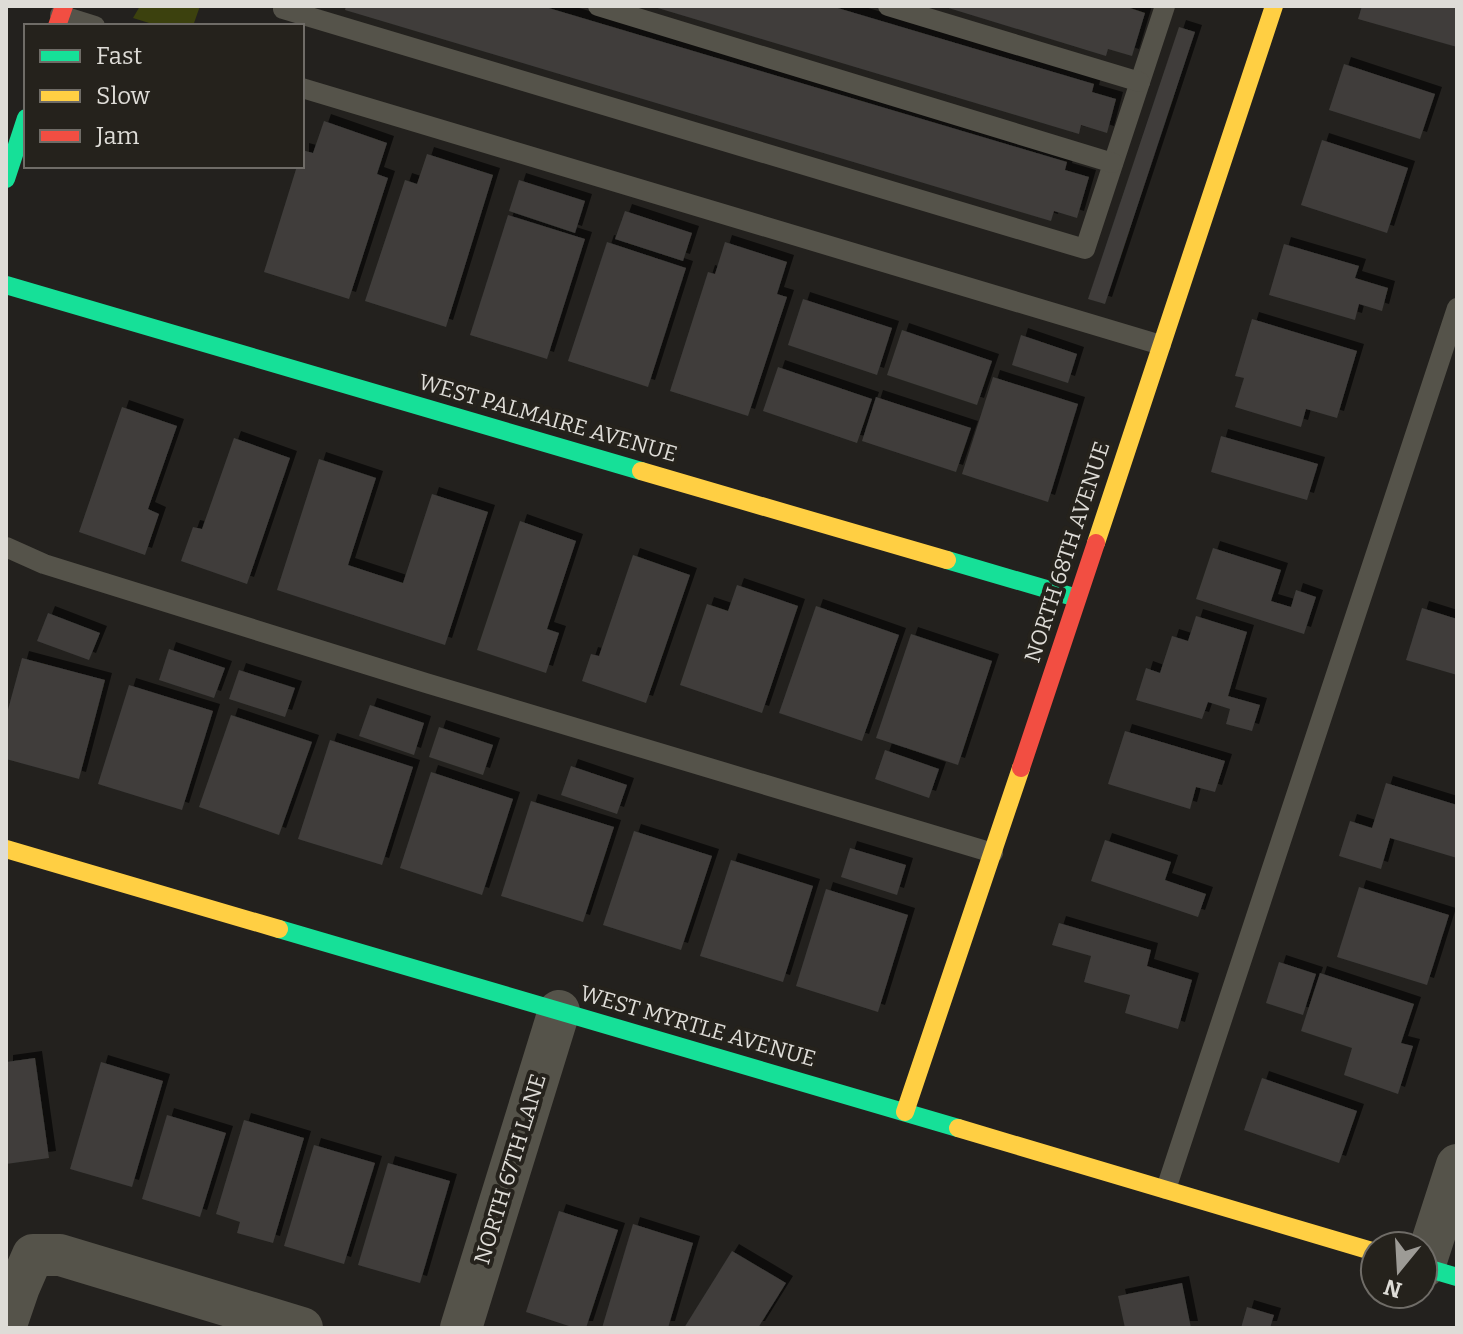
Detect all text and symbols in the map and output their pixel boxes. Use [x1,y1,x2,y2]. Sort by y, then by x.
legend [24,24,304,168]
text: Fast [96,42,142,70]
text: Slow [96,82,151,110]
text: Jam [95,122,140,150]
street label: WEST PALMAIRE AVENUE [416,368,680,468]
street label: NORTH 68TH AVENUE [1019,438,1115,666]
street label: WEST MYRTLE AVENUE [577,979,819,1073]
street label: NORTH 67TH LANE [468,1070,552,1268]
north arrow [1359,1230,1439,1310]
text: N [1381,1273,1405,1304]

